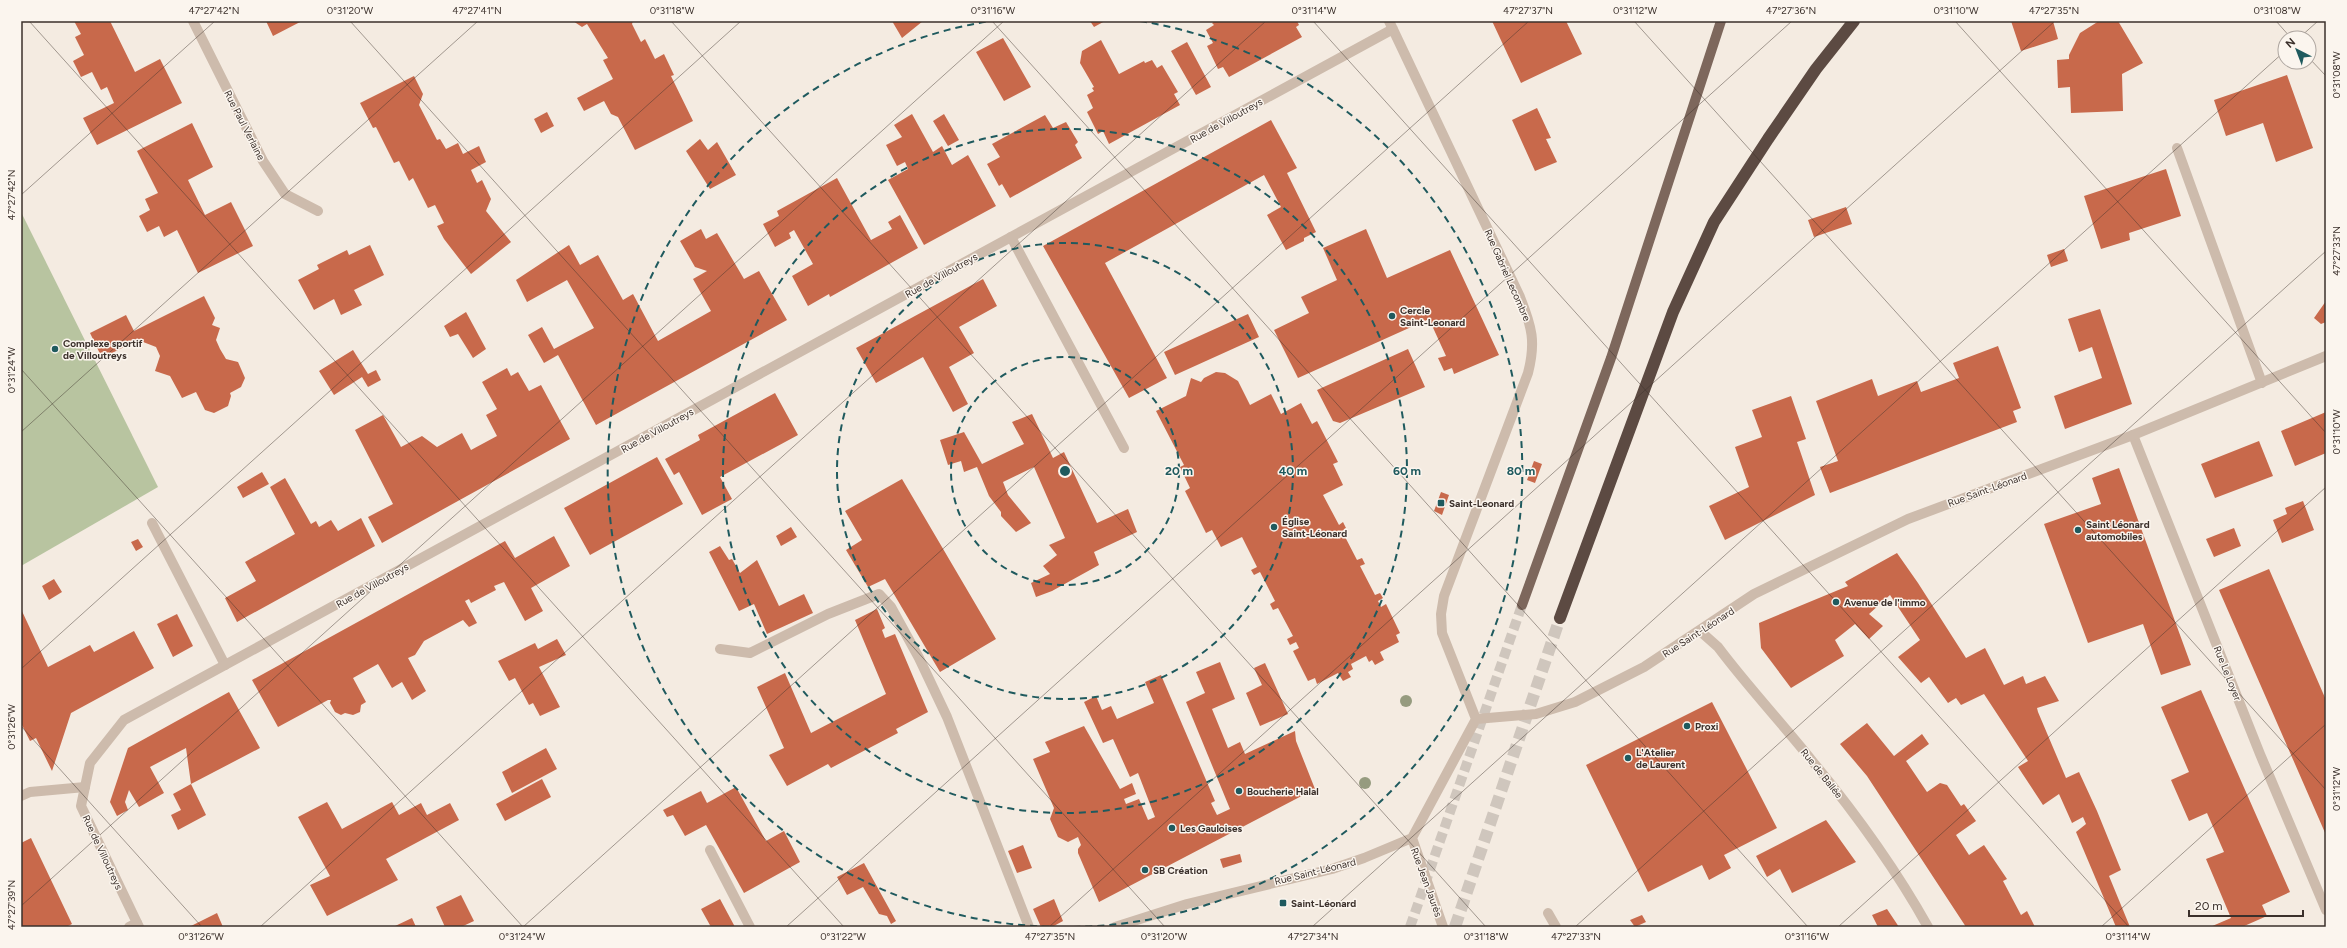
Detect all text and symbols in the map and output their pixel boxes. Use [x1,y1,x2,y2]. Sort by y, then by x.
text: 47°27'42"N [189,4,239,17]
text: 0°31'20"W [327,4,374,17]
text: 47°27'41"N [452,4,502,17]
text: 0°31'18"W [650,4,695,17]
text: 0°31'16"W [971,4,1016,17]
text: 0°31'14"W [1292,4,1337,17]
text: 47°27'37"N [1503,4,1553,17]
text: 0°31'12"W [1613,4,1657,17]
text: 47°27'36"N [1766,4,1816,17]
text: 0°31'10"W [1933,4,1979,17]
text: 47°27'35"N [2029,4,2079,17]
text: 0°31'08"W [2253,4,2301,17]
north arrow [2277,30,2317,70]
text: N [2283,35,2298,51]
text: 0°31'08"W [2330,51,2343,99]
street label: Rue Paul Verlaine [221,88,268,163]
street label: Rue de Villoutreys [1188,95,1265,146]
text: 47°27'42"N [5,170,18,220]
text: 47°27'33"N [2330,226,2343,276]
street label: Rue Gabriel Lecombre [1481,227,1534,324]
street label: Rue de Villoutreys [903,250,980,301]
place label: Cercle Saint-Leonard [1400,304,1465,329]
marker: Cercle Saint-Leonard [1387,311,1397,321]
place label: Complexe sportif de Villoutreys [63,337,143,362]
marker: Complexe sportif de Villoutreys [50,344,60,354]
text: 0°31'24"W [5,346,18,393]
street label: Rue de Villoutreys [619,405,696,456]
text: 0°31'10"W [2330,409,2343,455]
centre of rings [1058,464,1072,478]
text: 20 m [1165,464,1193,478]
text: 40 m [1279,464,1307,478]
text: 60 m [1393,464,1421,478]
text: 80 m [1507,464,1535,478]
street label: Rue Saint-Léonard [1946,469,2029,510]
place label: Saint-Leonard [1449,497,1514,510]
marker: Saint-Leonard [1436,498,1446,508]
place label: Église Saint-Léonard [1282,515,1347,540]
place label: Saint Léonard automobiles [2086,518,2150,543]
marker: Église Saint-Léonard [1269,522,1279,532]
marker: Saint Léonard automobiles [2073,525,2083,535]
street label: Rue de Villoutreys [334,560,411,611]
place label: Avenue de l'immo [1844,596,1926,609]
marker: Avenue de l'immo [1831,597,1841,607]
street label: Rue Saint-Léonard [1660,604,1737,661]
street label: Rue Le Loyer [2211,644,2245,703]
text: 0°31'26"W [5,704,18,750]
place label: Proxi [1695,720,1719,733]
marker: Proxi [1682,721,1692,731]
place label: L'Atelier de Laurent [1636,746,1685,771]
street label: Rue de Ballée [1798,746,1846,801]
marker: L'Atelier de Laurent [1623,753,1633,763]
text: 0°31'12"W [2330,767,2343,811]
place label: Boucherie Halal [1247,785,1319,798]
marker: Boucherie Halal [1234,786,1244,796]
street label: Rue de Villoutreys [80,813,126,892]
place label: Les Gauloises [1180,822,1242,835]
marker: Les Gauloises [1167,823,1177,833]
street label: Rue Jean Jaurès [1408,846,1445,919]
street label: Rue Saint-Léonard [1273,855,1357,888]
place label: SB Création [1153,864,1208,877]
marker: SB Création [1140,865,1150,875]
text: 47°27'39"N [5,880,18,930]
scale bar [2189,892,2303,918]
place label: Saint-Léonard [1291,897,1356,910]
marker: Saint-Léonard [1278,898,1288,908]
text: 20 m [2195,899,2223,913]
text: 0°31'26"W [178,930,224,943]
text: 0°31'24"W [499,930,546,943]
text: 0°31'22"W [820,930,866,943]
text: 47°27'35"N [1025,930,1075,943]
text: 0°31'20"W [1141,930,1188,943]
text: 47°27'34"N [1288,930,1338,943]
text: 0°31'18"W [1464,930,1509,943]
text: 47°27'33"N [1551,930,1601,943]
text: 0°31'16"W [1785,930,1830,943]
text: 0°31'14"W [2106,930,2151,943]

